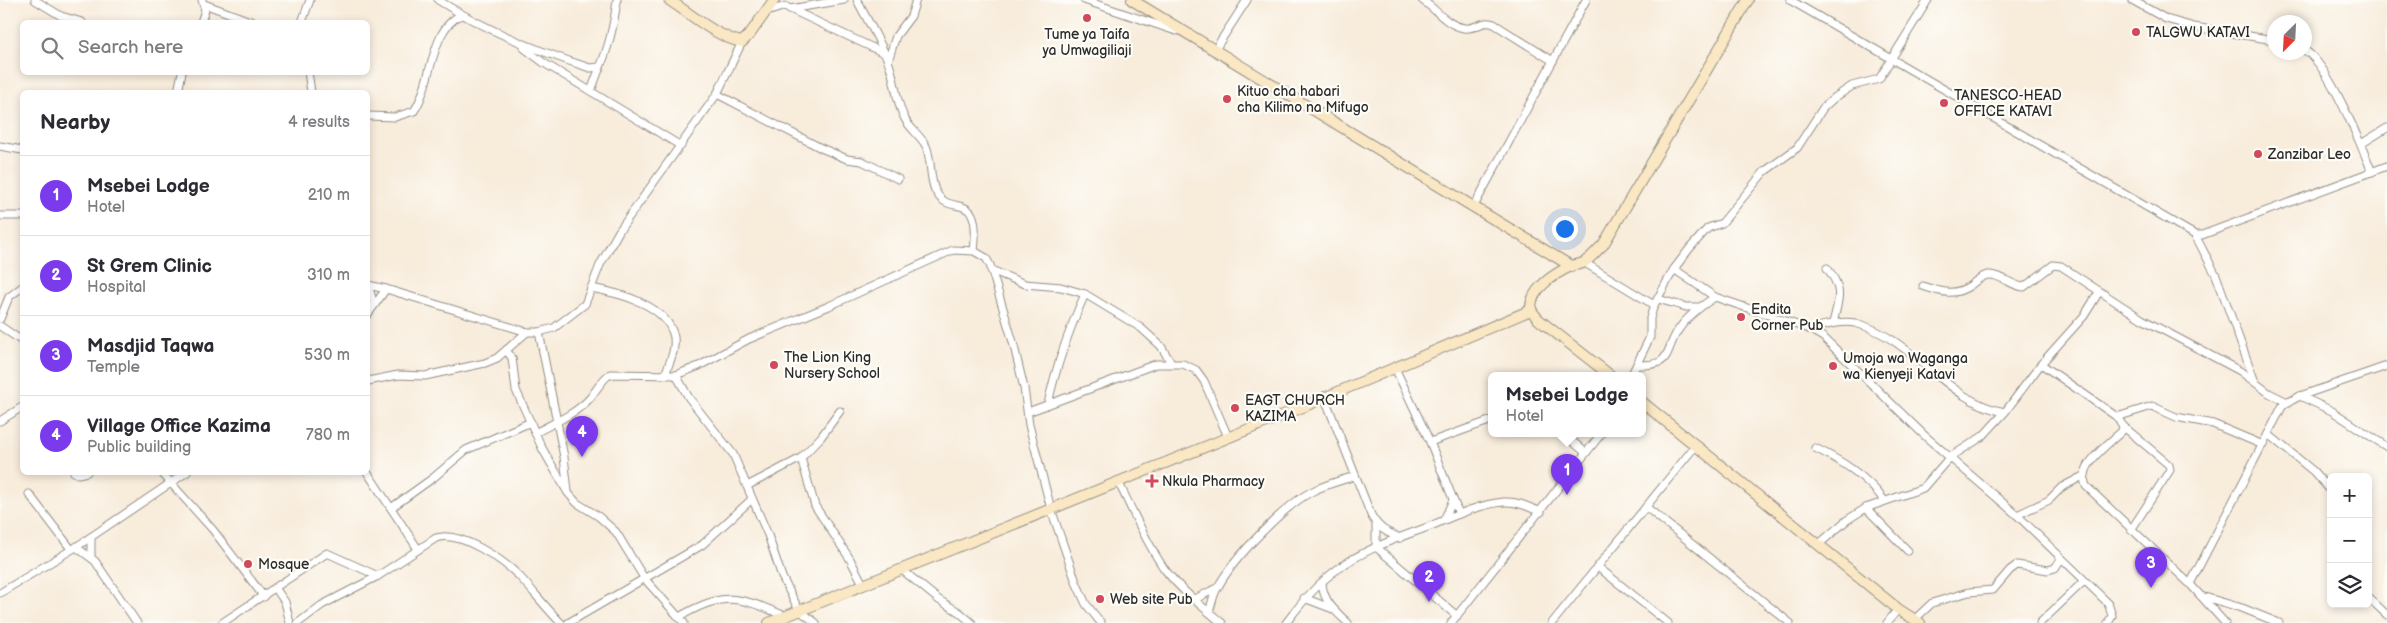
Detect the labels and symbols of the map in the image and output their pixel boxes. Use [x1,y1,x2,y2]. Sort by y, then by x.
marker: Tume ya Taifa ya Umwagiliaji [1081,12,1093,24]
north arrow [2267,15,2312,60]
place label: TALGWU KATAVI [2146,24,2250,41]
place label: Tume ya Taifa ya Umwagiliaji [1042,26,1131,59]
marker: TALGWU KATAVI [2130,26,2142,38]
place label: Kituo cha habari cha Kilimo na Mifugo [1237,83,1369,116]
place label: TANESCO-HEAD OFFICE KATAVI [1954,87,2062,120]
marker: Kituo cha habari cha Kilimo na Mifugo [1221,93,1233,105]
marker: TANESCO-HEAD OFFICE KATAVI [1938,97,1950,109]
place label: Zanzibar Leo [2267,146,2351,163]
marker: Zanzibar Leo [2252,148,2264,160]
your location [1552,216,1578,242]
place label: Endita Corner Pub [1751,301,1824,334]
marker: Endita Corner Pub [1735,311,1747,323]
place label: The Lion King Nursery School [784,349,880,382]
place label: Umoja wa Waganga wa Kienyeji Katavi [1843,350,1968,383]
marker: The Lion King Nursery School [768,359,780,371]
marker: Umoja wa Waganga wa Kienyeji Katavi [1827,360,1839,372]
place label: EAGT CHURCH KAZIMA [1245,392,1345,425]
marker: EAGT CHURCH KAZIMA [1229,402,1241,414]
pin: 4 [566,416,598,457]
pin: 1 [1551,454,1583,495]
place label: Nkula Pharmacy [1162,473,1265,490]
marker: Nkula Pharmacy [1146,475,1158,487]
pin: 3 [2135,547,2167,588]
place label: Mosque [258,556,309,573]
marker: Mosque [242,558,254,570]
pin: 2 [1413,561,1445,602]
place label: Web site Pub [1110,591,1193,608]
marker: Web site Pub [1094,593,1106,605]

